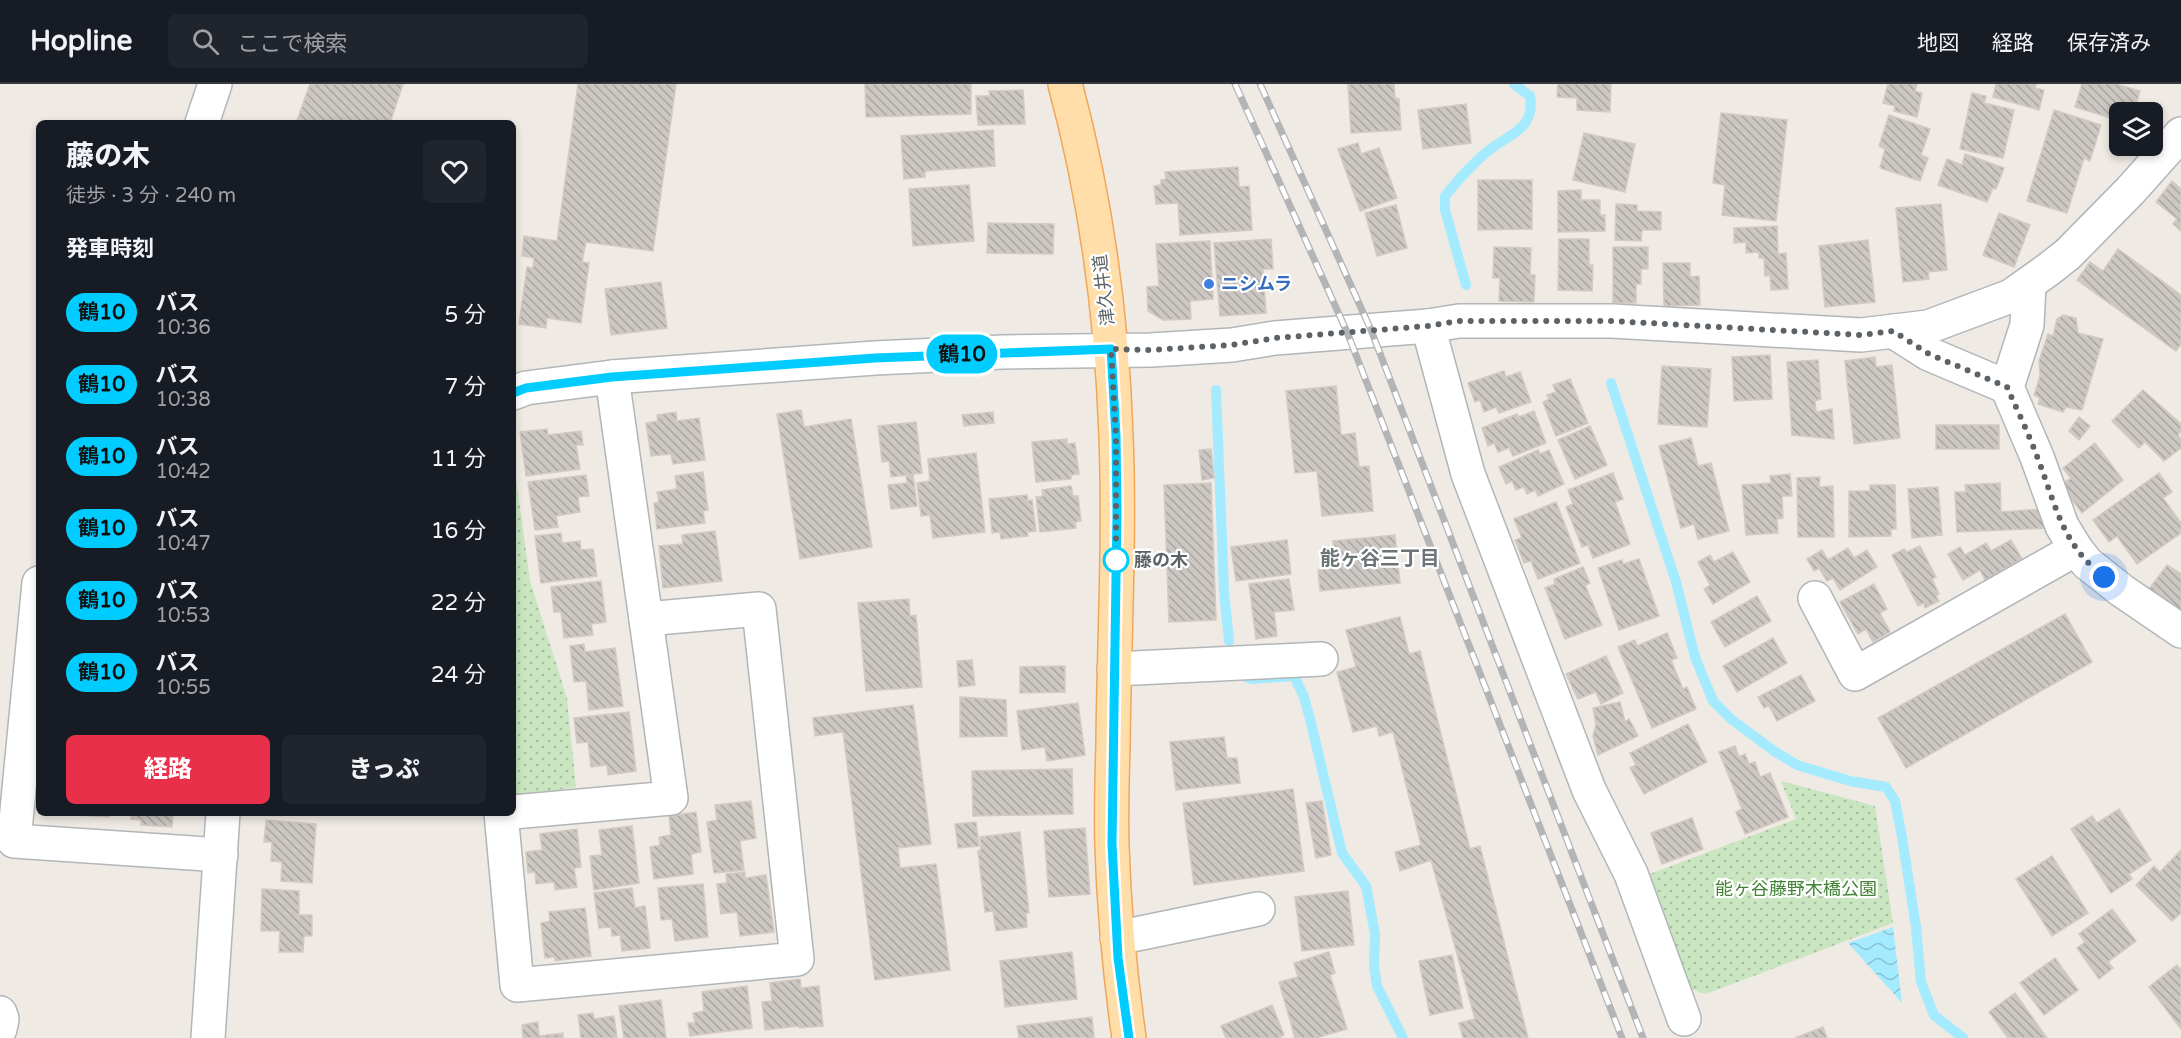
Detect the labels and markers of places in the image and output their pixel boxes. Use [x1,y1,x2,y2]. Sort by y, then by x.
place label: ニシムラ [1221,273,1292,295]
marker: ニシムラ [1202,277,1216,291]
marker: 藤の木 [1103,547,1129,573]
place label: 藤の木 [1134,549,1188,571]

